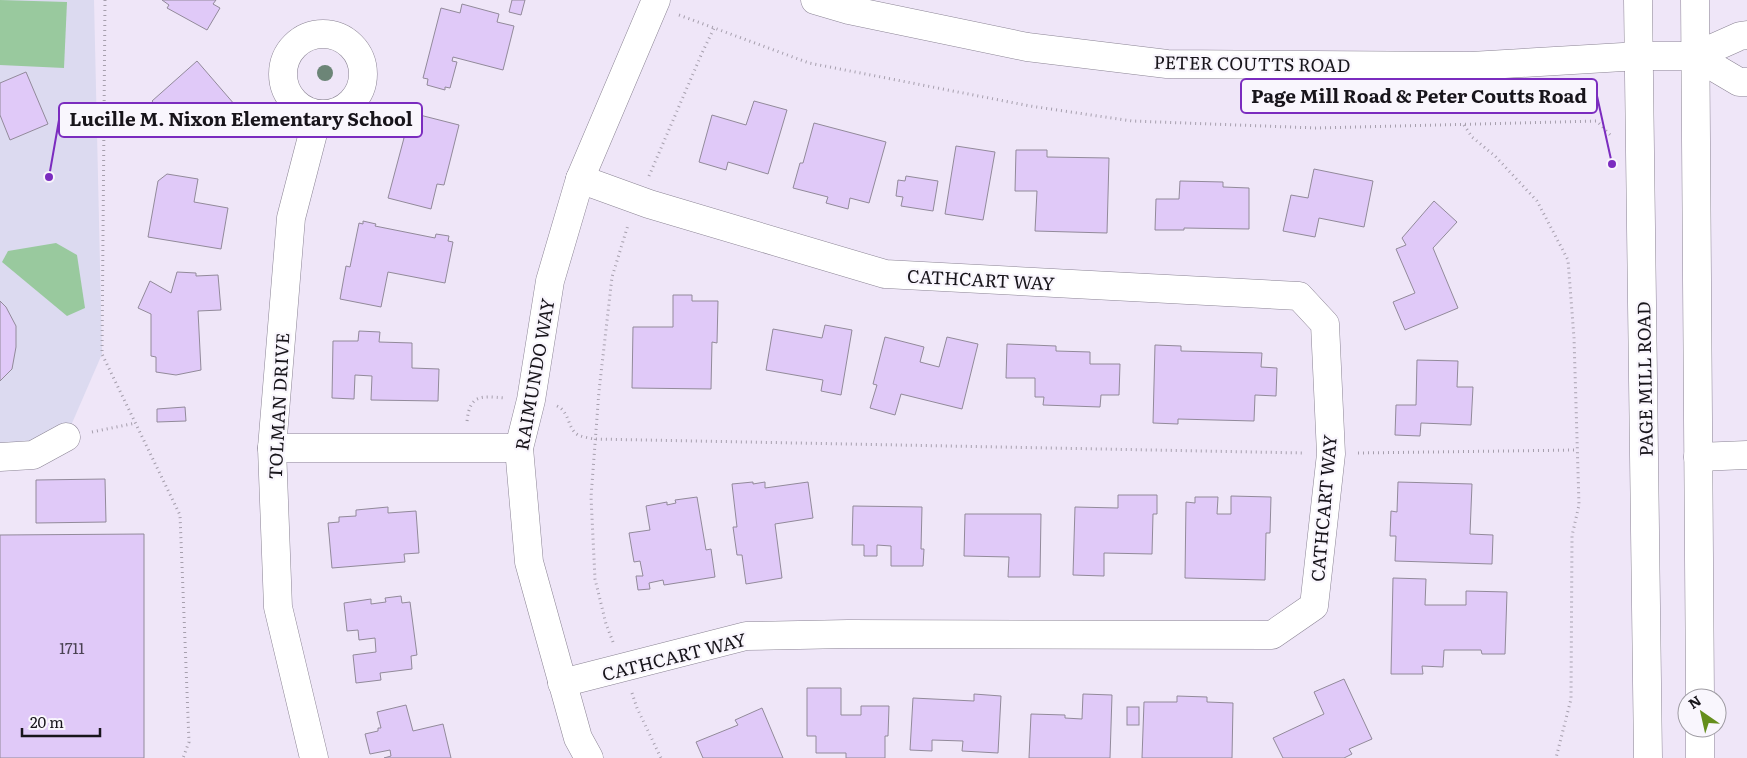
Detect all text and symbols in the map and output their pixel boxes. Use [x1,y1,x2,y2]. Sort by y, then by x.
street label: PETER COUTTS ROAD [1153,48,1351,78]
callout: Page Mill Road & Peter Coutts Road [1241,79,1597,113]
text: Page Mill Road & Peter Coutts Road [1251,81,1587,109]
callout: Lucille M. Nixon Elementary School [59,103,422,137]
text: Lucille M. Nixon Elementary School [69,104,413,132]
street label: CATHCART WAY [906,262,1056,296]
street label: RAIMUNDO WAY [507,296,561,452]
street label: PAGE MILL ROAD [1629,301,1659,457]
street label: TOLMAN DRIVE [261,332,295,480]
street label: CATHCART WAY [1303,433,1343,583]
street label: CATHCART WAY [599,625,749,687]
house number: 1711 [59,636,85,659]
north arrow [1677,688,1727,738]
text: N [1684,690,1705,713]
scale bar [22,706,100,738]
text: 20 m [30,710,64,733]

